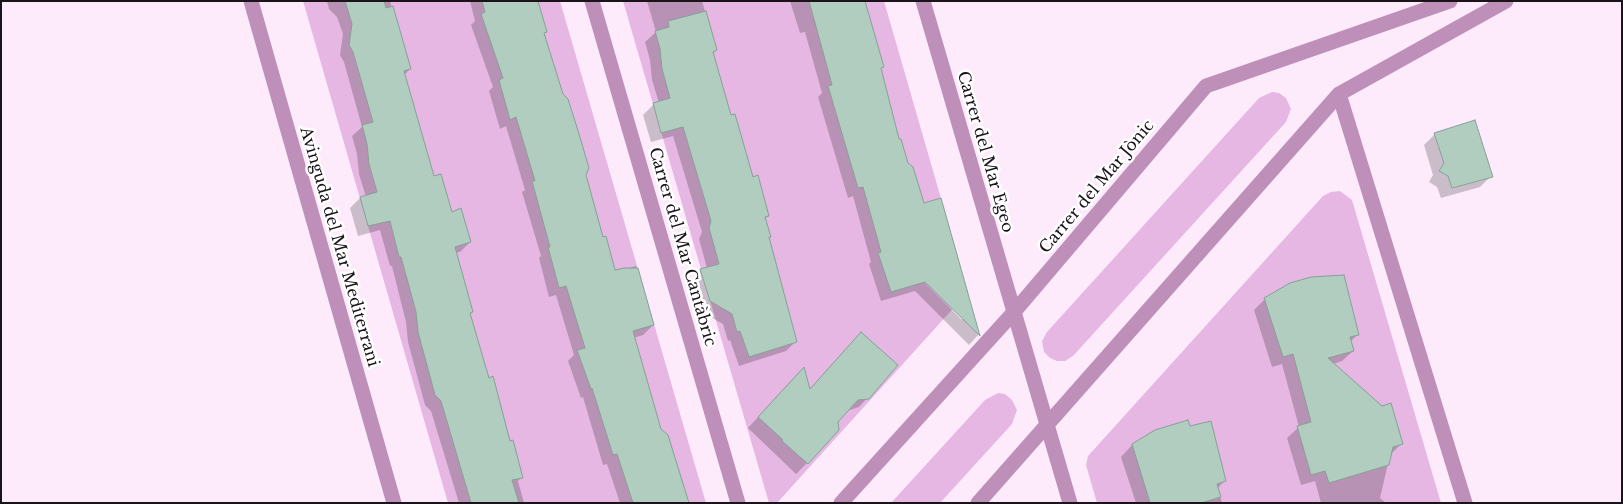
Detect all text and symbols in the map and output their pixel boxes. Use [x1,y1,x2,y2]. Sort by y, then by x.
street label: Carrer del Mar Egeo [953,69,1017,235]
street label: Carrer del Mar Jònic [1036,117,1158,257]
street label: Avinguda del Mar Mediterrani [295,125,383,369]
street label: Carrer del Mar Cantàbric [644,145,720,349]

